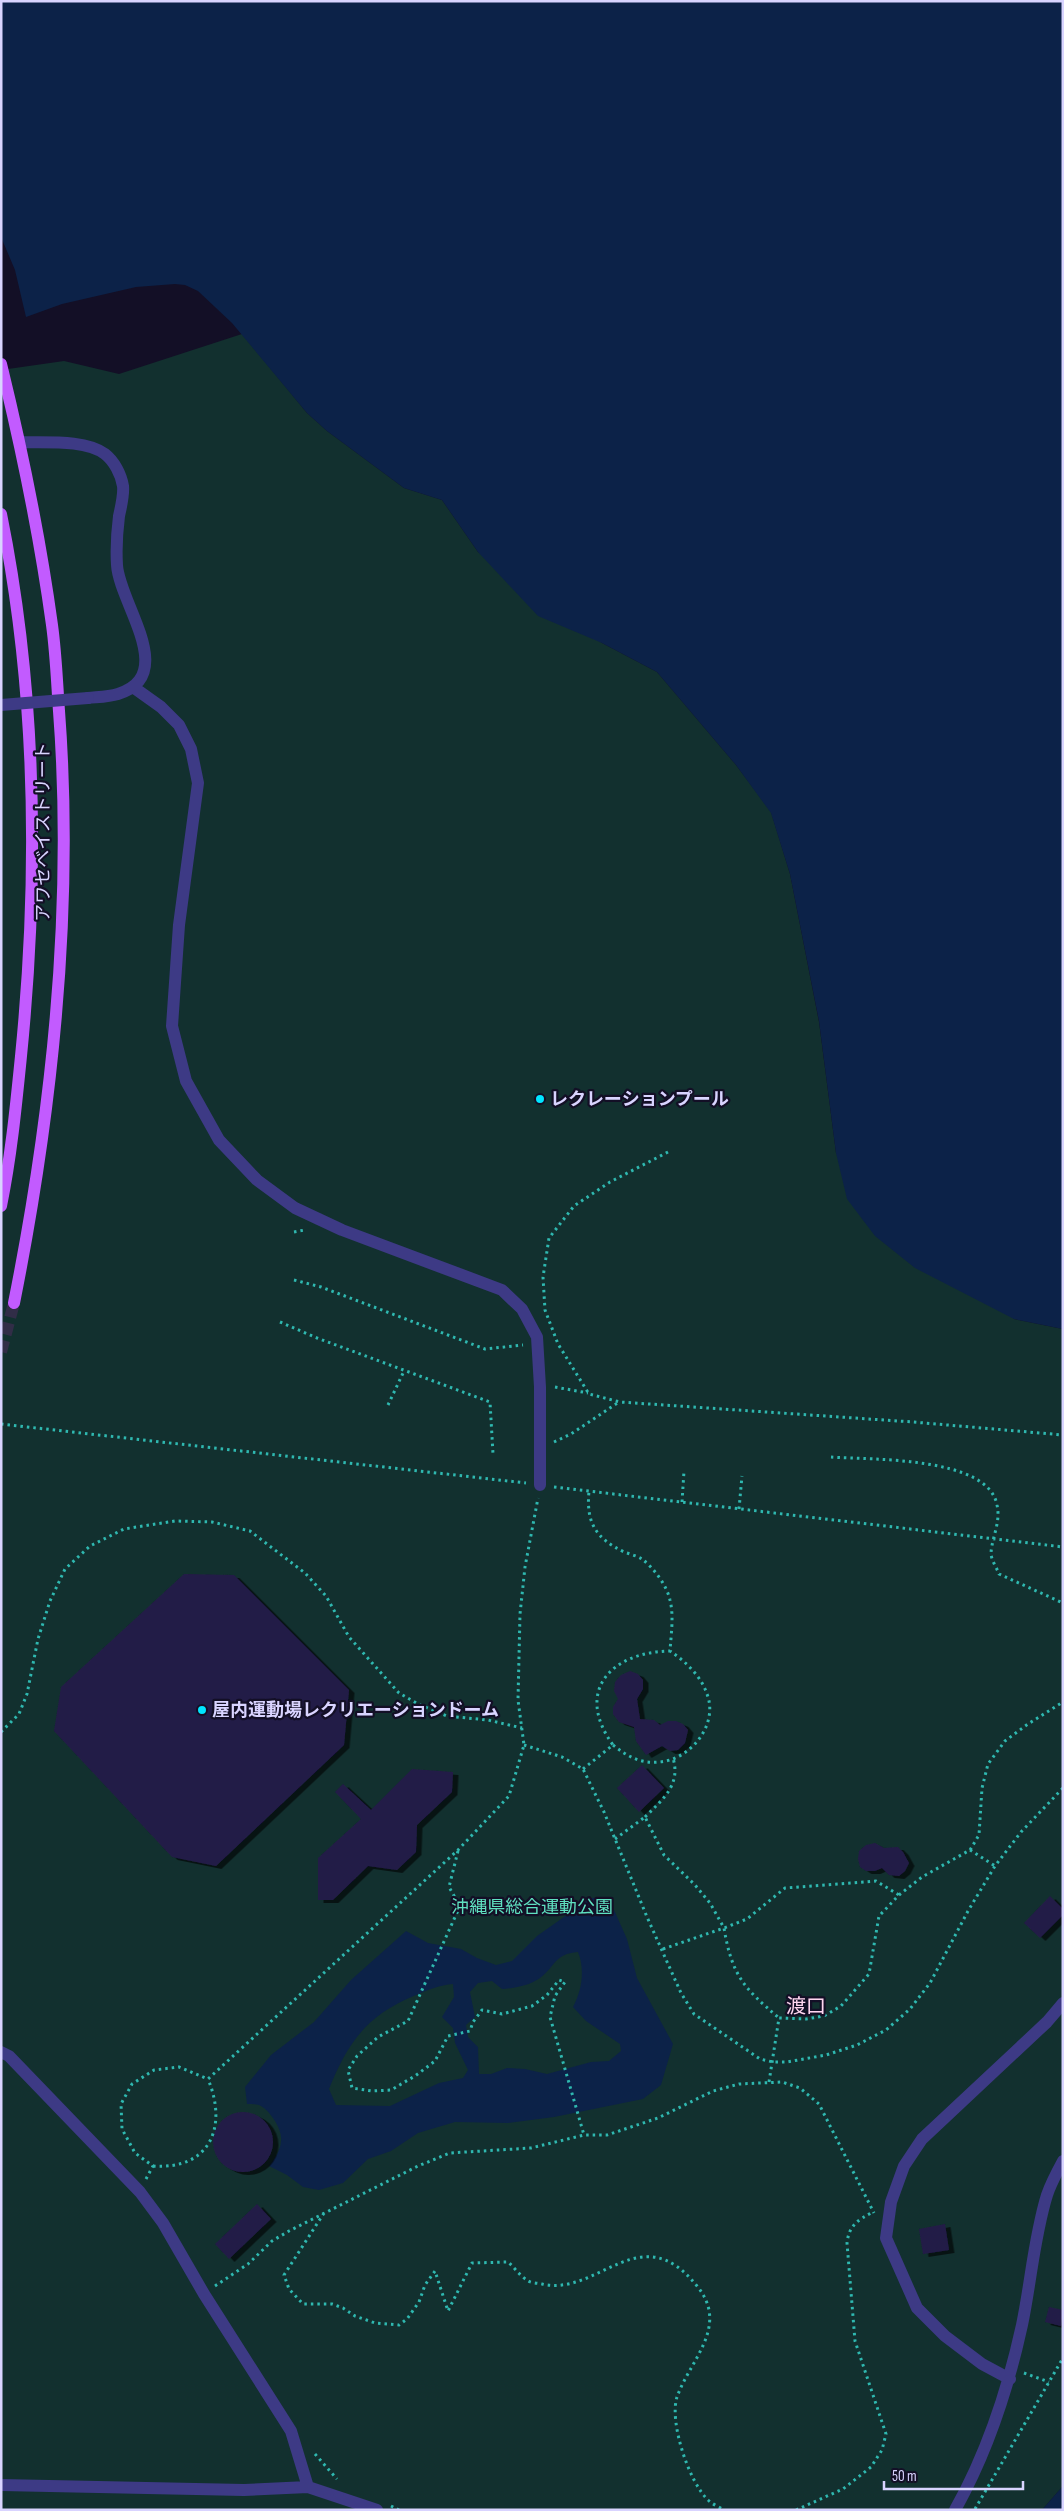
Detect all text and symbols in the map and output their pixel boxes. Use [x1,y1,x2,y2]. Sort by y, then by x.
street label: アワセベイストリート [33,742,54,922]
place label: レクレーションプール [550,1089,729,1110]
marker: レクレーションプール [534,1093,546,1105]
place label: 屋内運動場レクリエーションドーム [212,1700,499,1721]
marker: 屋内運動場レクリエーションドーム [196,1704,208,1716]
park label: 沖縄県総合運動公園 [451,1897,613,1918]
district label: 渡口 [786,1995,826,2019]
scale bar [884,2458,1023,2490]
text: 50 m [892,2467,917,2486]

